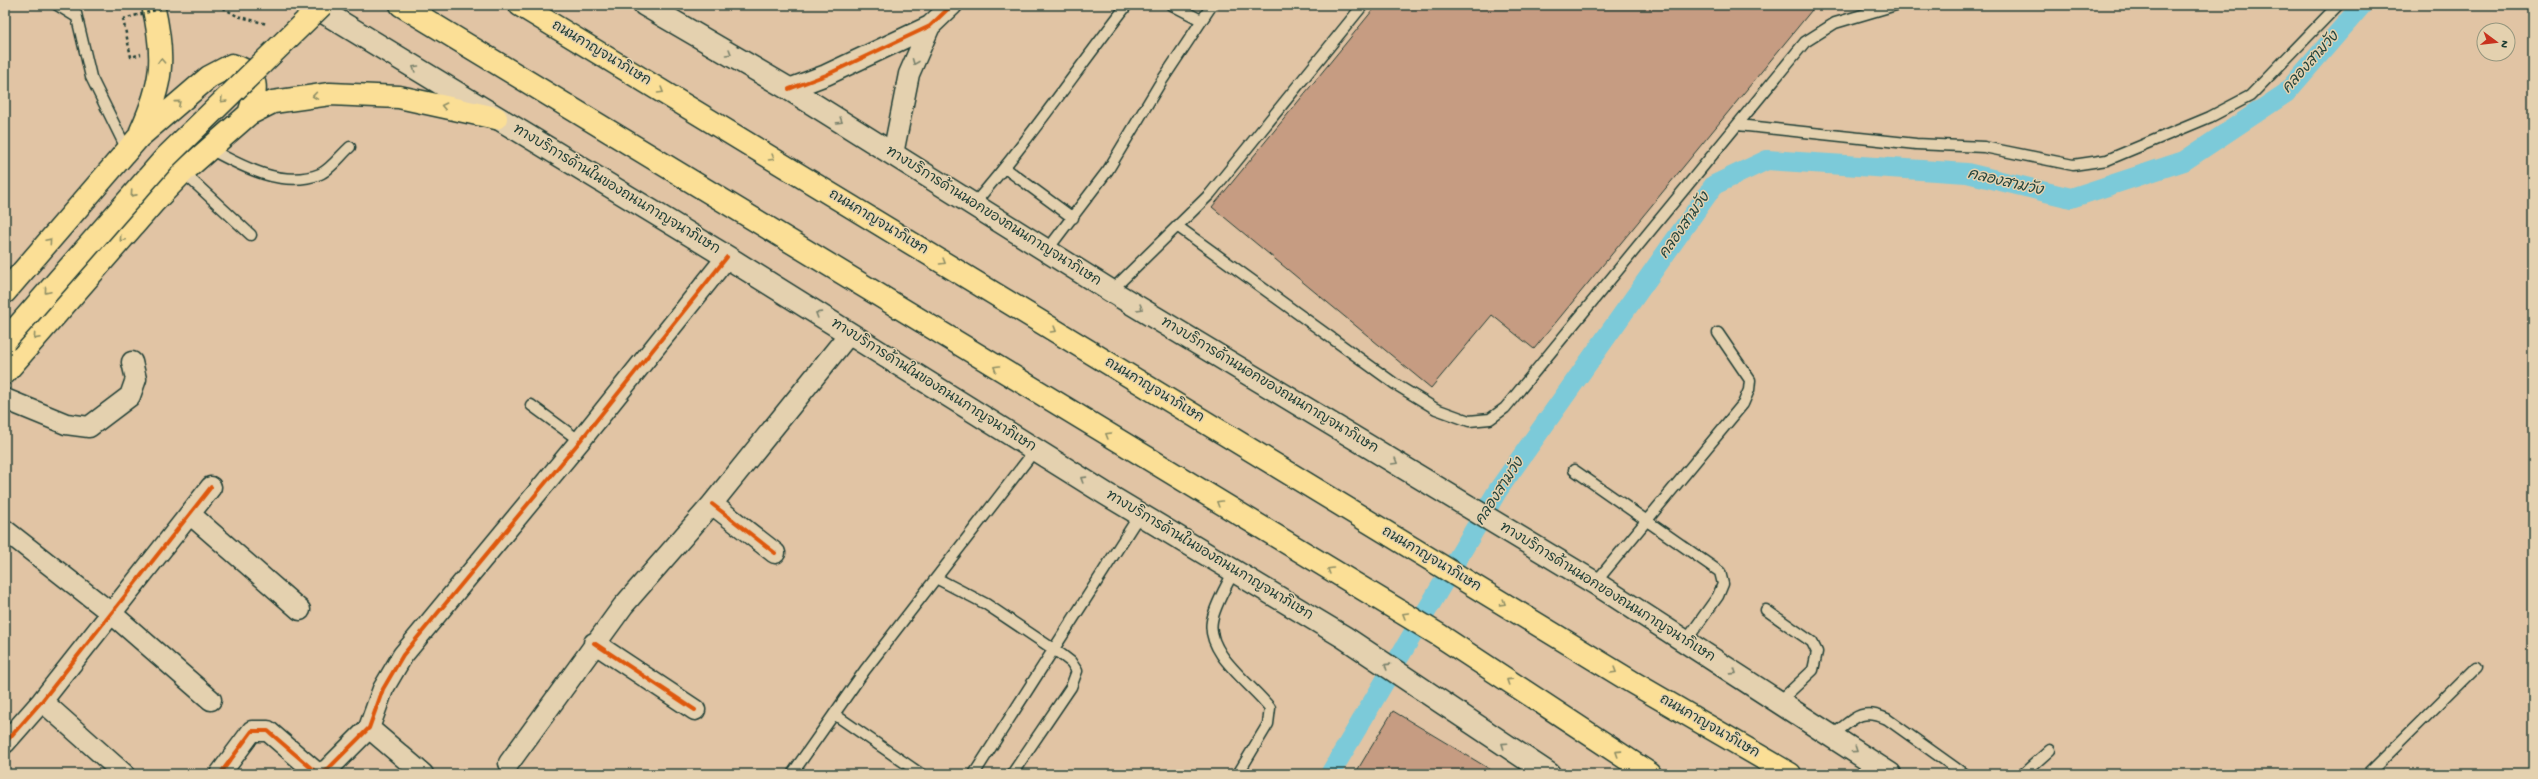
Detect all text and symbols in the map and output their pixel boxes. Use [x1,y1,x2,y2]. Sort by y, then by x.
street label: ถนนกาญจนาภิเษก [548,17,654,90]
north arrow [2476,22,2516,62]
water label: คลองสามวัง [2277,26,2344,97]
text: N [2497,39,2510,49]
one-way arrow [725,48,732,56]
one-way arrow [157,58,165,64]
one-way arrow [911,58,919,65]
one-way arrow [412,65,419,73]
one-way arrow [657,86,664,93]
one-way arrow [312,91,318,100]
one-way arrow [220,95,228,103]
one-way arrow [173,100,181,108]
one-way arrow [441,103,447,111]
one-way arrow [836,116,843,123]
street label: ทางบริการด้านในของถนนกาญจนาภิเษก [509,119,724,259]
street label: ทางบริการด้านนอกของถนนกาญจนาภิเษก [882,142,1105,291]
one-way arrow [768,154,775,161]
water label: คลองสามวัง [1966,164,2046,201]
street label: ถนนกาญจนาภิเษก [825,186,931,259]
water label: คลองสามวัง [1654,187,1715,262]
one-way arrow [130,189,137,196]
one-way arrow [119,234,126,242]
one-way arrow [44,238,51,246]
one-way arrow [939,258,946,265]
one-way arrow [44,287,51,294]
one-way arrow [1136,303,1143,311]
one-way arrow [815,312,822,319]
street label: ทางบริการด้านนอกของถนนกาญจนาภิเษก [1157,312,1382,458]
street label: ทางบริการด้านในของถนนกาญจนาภิเษก [827,313,1040,456]
one-way arrow [1050,325,1057,333]
one-way arrow [34,332,41,340]
street label: ถนนกาญจนาภิเษก [1101,354,1207,427]
one-way arrow [994,365,1001,372]
one-way arrow [1105,433,1112,440]
water label: คลองสามวัง [1470,453,1529,529]
one-way arrow [1391,458,1398,465]
one-way arrow [1080,477,1087,484]
street label: ทางบริการด้านในของถนนกาญจนาภิเษก [1102,485,1317,625]
one-way arrow [1216,500,1223,507]
street label: ทางบริการด้านนอกของถนนกาญจนาภิเษก [1496,518,1719,667]
street label: ถนนกาญจนาภิเษก [1378,523,1484,596]
one-way arrow [1327,568,1334,575]
one-way arrow [1499,598,1506,606]
one-way arrow [1402,613,1409,620]
one-way arrow [1384,663,1391,671]
one-way arrow [1610,666,1617,674]
one-way arrow [1730,667,1737,675]
one-way arrow [1506,678,1513,686]
street label: ถนนกาญจนาภิเษก [1656,691,1763,763]
one-way arrow [1502,743,1509,750]
one-way arrow [1851,745,1858,753]
one-way arrow [1615,750,1622,757]

